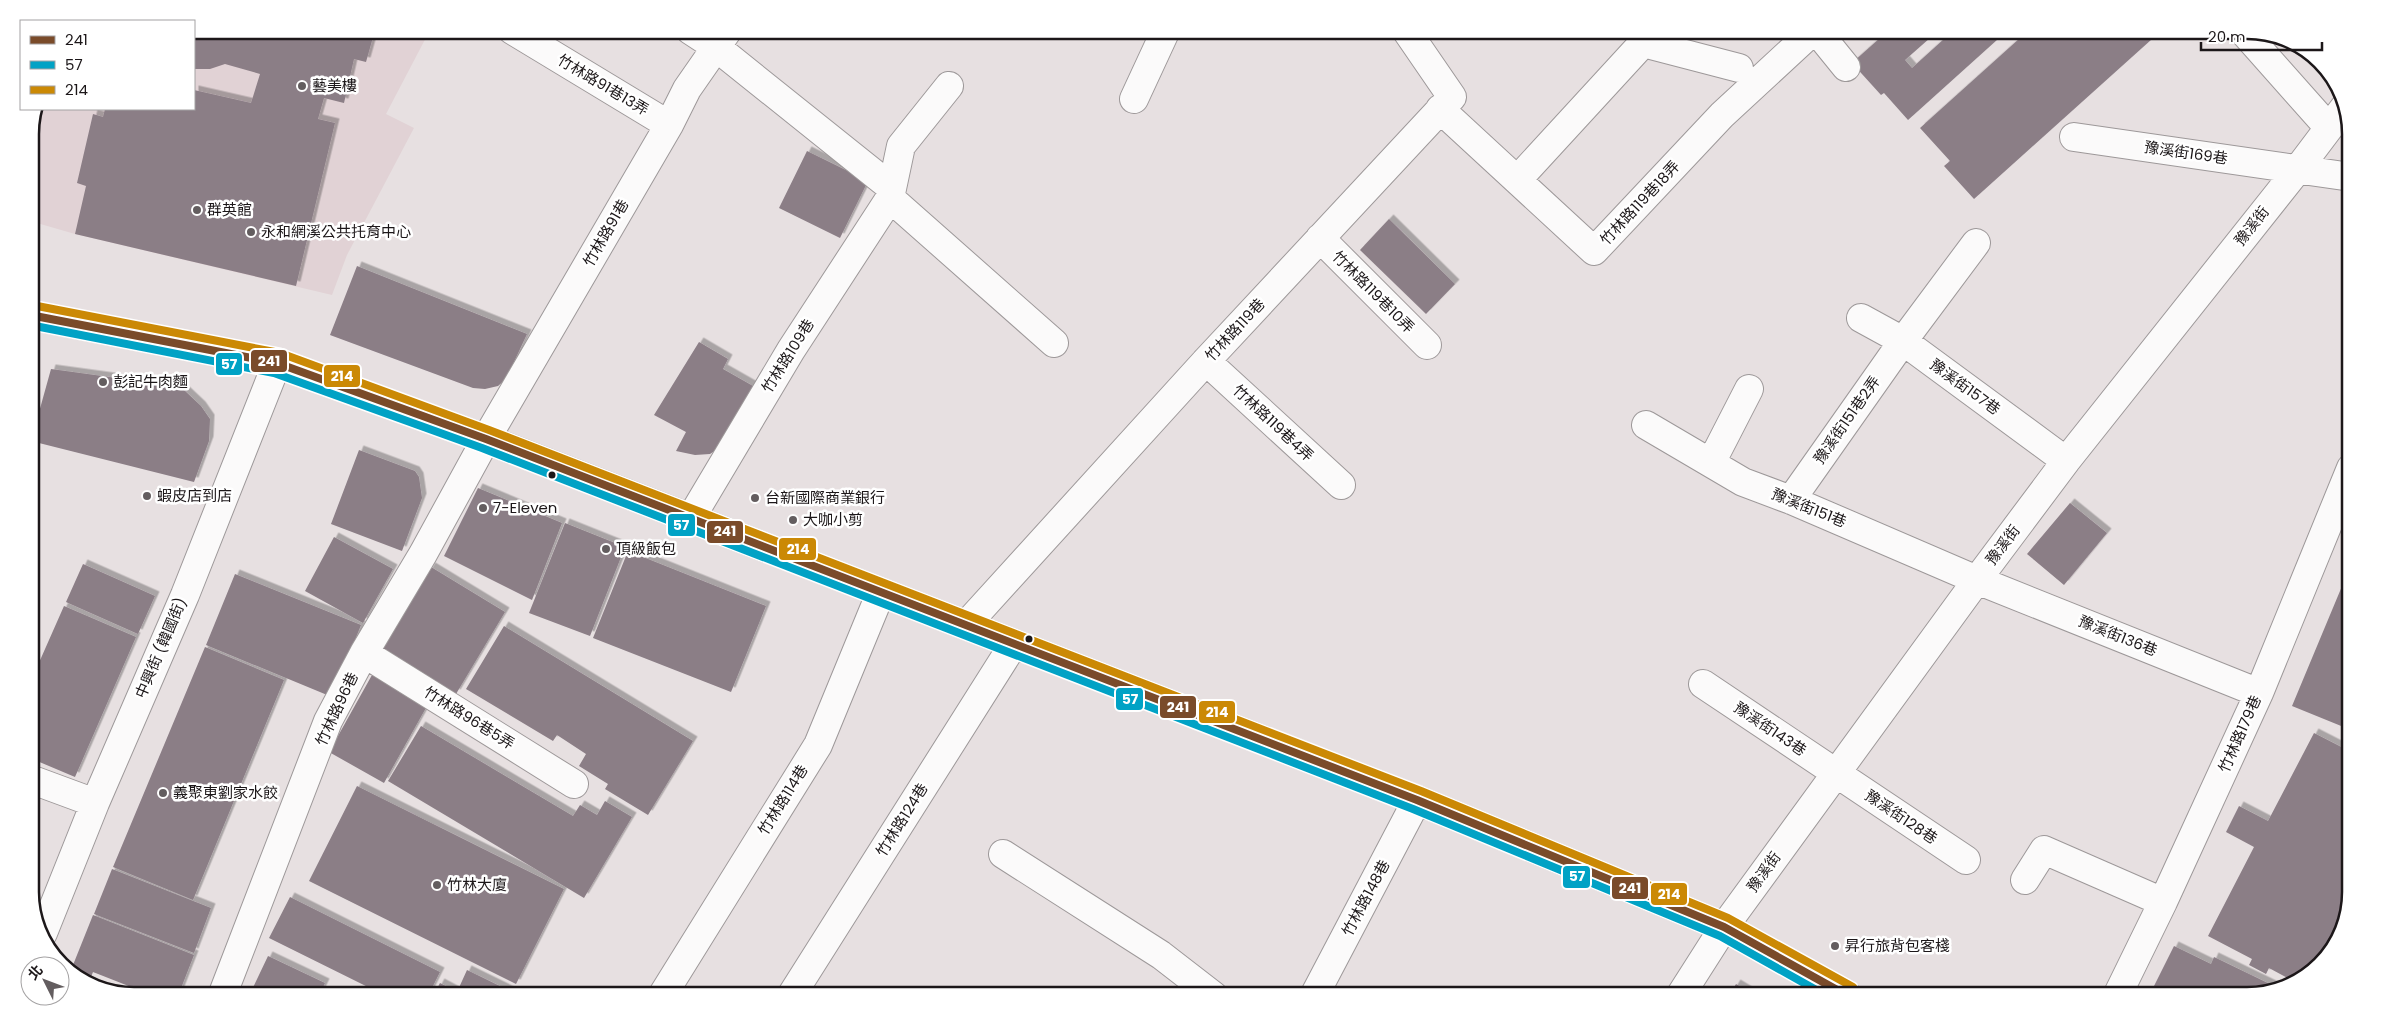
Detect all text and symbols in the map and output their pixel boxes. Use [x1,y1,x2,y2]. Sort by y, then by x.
legend [20,20,195,110]
scale bar [2201,20,2322,52]
text: 20 m [2208,26,2246,47]
text: 241 [65,29,88,50]
street label: 竹林路91巷13弄 [554,49,653,120]
text: 57 [65,54,83,75]
place label: 藝美樓 [312,75,357,96]
text: 214 [65,79,88,100]
marker: 藝美樓 [296,80,308,92]
street label: 豫溪街169巷 [2143,136,2229,169]
street label: 竹林路119巷18弄 [1595,156,1684,249]
street label: 竹林路91巷 [578,195,633,270]
place label: 群英館 [207,199,252,220]
street label: 豫溪街 [2229,201,2274,250]
marker: 群英館 [191,204,203,216]
place label: 永和網溪公共托育中心 [261,221,411,242]
marker: 永和網溪公共托育中心 [245,226,257,238]
street label: 竹林路119巷10弄 [1328,246,1419,337]
street label: 竹林路119巷 [1200,294,1269,366]
street label: 竹林路109巷 [757,315,819,397]
line badge: 241 [250,349,288,373]
text: 241 [258,351,280,371]
line badge: 57 [215,352,243,376]
text: 57 [221,354,238,374]
street label: 豫溪街157巷 [1926,354,2005,419]
line badge: 214 [323,364,361,388]
text: 214 [331,366,353,386]
place label: 彭記牛肉麵 [113,371,188,392]
street label: 豫溪街151巷2弄 [1809,372,1885,468]
marker: 彭記牛肉麵 [97,376,109,388]
street label: 竹林路119巷4弄 [1228,380,1318,466]
unlabelled marker [547,470,557,480]
street label: 豫溪街151巷 [1769,483,1850,532]
place label: 蝦皮店到店 [157,485,232,506]
place label: 台新國際商業銀行 [765,487,885,508]
marker: 蝦皮店到店 [141,490,153,502]
marker: 台新國際商業銀行 [749,492,761,504]
place label: 7-Eleven [493,497,557,518]
marker: 7-Eleven [477,502,489,514]
place label: 大咖小剪 [803,509,863,530]
line badge: 57 [667,513,696,537]
marker: 大咖小剪 [787,514,799,526]
text: 57 [673,515,690,535]
line badge: 241 [706,520,744,544]
street label: 豫溪街 [1981,520,2025,569]
text: 241 [714,521,736,541]
line badge: 214 [778,537,817,561]
place label: 頂級飯包 [616,538,676,559]
text: 214 [787,539,809,559]
marker: 頂級飯包 [600,543,612,555]
street label: 中興街 (韓國街) [130,594,191,701]
street label: 豫溪街136巷 [2076,610,2161,661]
unlabelled marker [1024,634,1034,644]
street label: 竹林路96巷 [310,669,363,749]
street label: 竹林路96巷5弄 [420,681,519,754]
line badge: 57 [1115,687,1144,711]
text: 57 [1122,689,1139,709]
street label: 竹林路179巷 [2213,692,2266,776]
line badge: 241 [1159,695,1197,719]
text: 241 [1167,697,1189,717]
street label: 豫溪街143巷 [1730,697,1811,761]
line badge: 214 [1198,700,1236,724]
text: 214 [1206,702,1228,722]
street label: 竹林路114巷 [753,761,812,839]
street label: 竹林路124巷 [871,779,932,860]
place label: 義聚東劉家水餃 [173,782,278,803]
street label: 豫溪街128巷 [1861,785,1942,848]
marker: 義聚東劉家水餃 [157,787,169,799]
street label: 豫溪街 [1742,847,1785,896]
street label: 竹林路148巷 [1337,856,1394,940]
line badge: 57 [1562,865,1591,889]
text: 57 [1569,866,1586,886]
place label: 竹林大廈 [447,874,507,895]
line badge: 241 [1611,876,1649,900]
text: 241 [1619,878,1641,898]
marker: 竹林大廈 [431,879,443,891]
line badge: 214 [1650,882,1688,906]
text: 214 [1658,884,1680,904]
place label: 昇行旅背包客棧 [1845,935,1950,956]
marker: 昇行旅背包客棧 [1829,940,1841,952]
north arrow [20,956,70,1006]
text: 北 [23,960,47,984]

